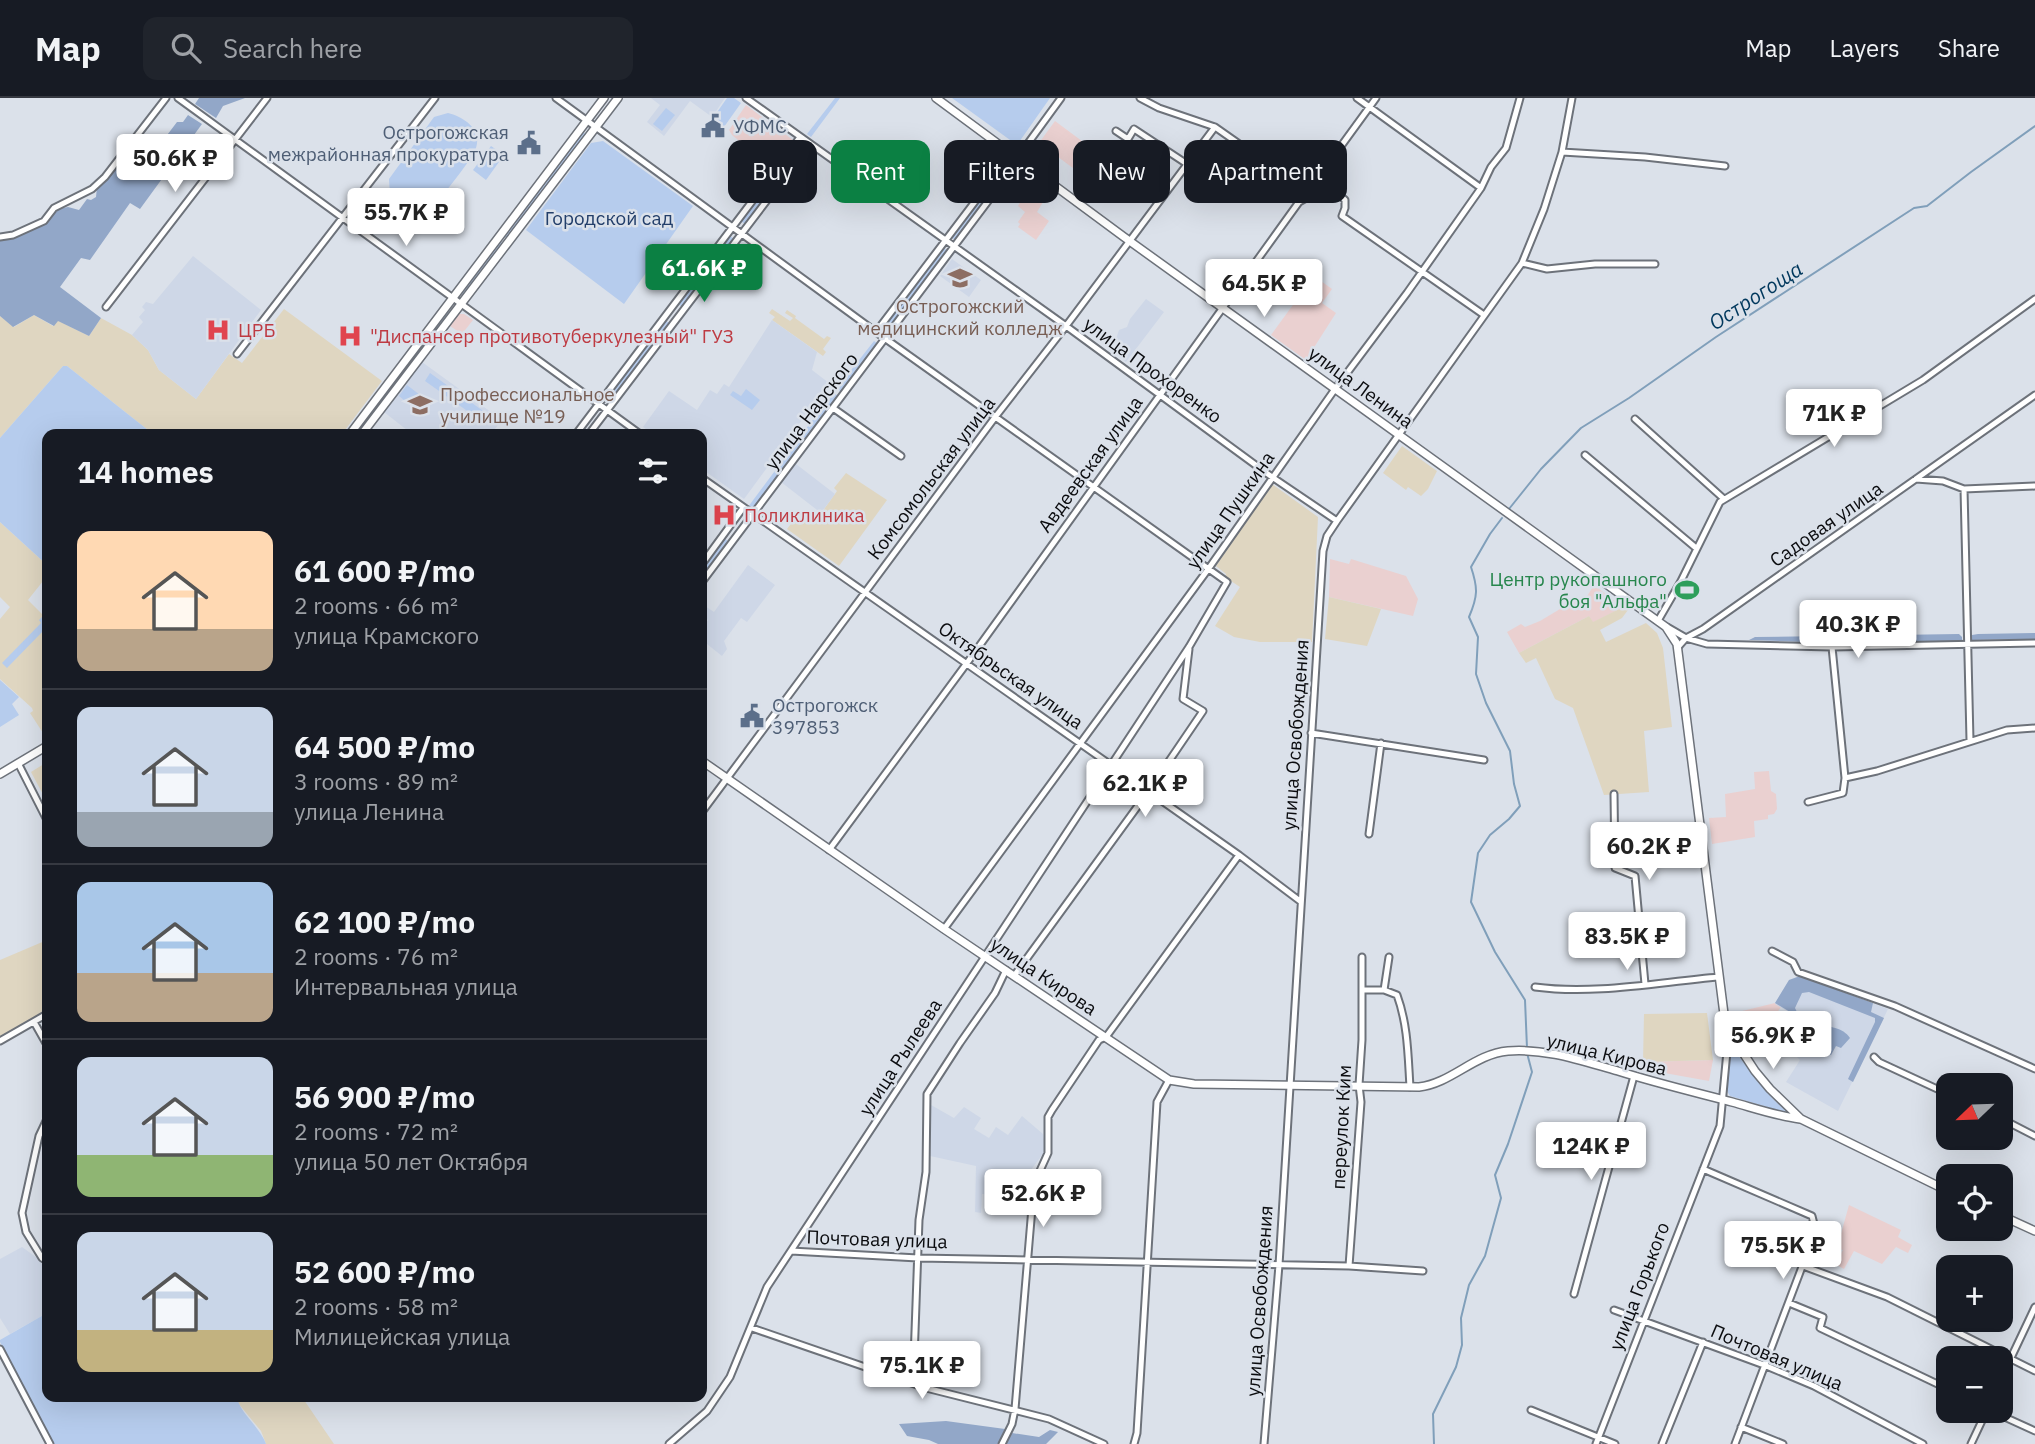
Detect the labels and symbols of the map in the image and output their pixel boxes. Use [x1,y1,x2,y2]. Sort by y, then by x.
public building icon: УФМС [699,112,727,140]
place label: УФМС [733,114,787,138]
place label: Острогожская межрайонная прокуратура [268,120,509,166]
public building icon: Острогожская межрайонная прокуратура [515,129,543,157]
pin: 50.6K ₽ [110,134,240,194]
pin: 55.7K ₽ [341,188,471,248]
park label: Городской сад [545,206,673,230]
pin: 61.6K ₽ [639,244,769,304]
water label: Острогоща [1703,254,1808,336]
pin: 64.5K ₽ [1199,260,1329,319]
school or university icon: Острогожский медицинский колледж [946,264,974,292]
place label: Острогожский медицинский колледж [857,294,1063,340]
street label: улица Прохоренко [1079,312,1227,428]
hospital icon: ЦРБ [204,316,232,344]
place label: ЦРБ [238,318,275,342]
hospital icon: "Диспансер противотуберкулезный" ГУЗ [336,322,364,350]
place label: "Диспансер противотуберкулезный" ГУЗ [370,324,734,348]
street label: улица Ленина [1304,341,1418,433]
street label: улица Нарского [759,348,863,474]
place label: Профессиональное училище №19 [440,382,615,428]
pin: 71K ₽ [1785,390,1883,449]
school or university icon: Профессиональное училище №19 [406,391,434,419]
street label: Авдеевская улица [1032,391,1148,537]
street label: Комсомольская улица [862,392,1000,564]
street label: улица Пушкина [1181,447,1279,573]
street label: Садовая улица [1765,476,1887,572]
hospital icon: Поликлиника [710,501,738,529]
place label: Поликлиника [744,503,865,527]
place label: Центр рукопашного боя "Альфа" [1489,567,1667,613]
sports icon: Центр рукопашного боя "Альфа" [1673,576,1701,604]
pin: 40.3K ₽ [1793,601,1923,660]
street label: Октябрьская улица [934,616,1088,734]
street label: улица Освобождения [1276,639,1314,831]
place label: Острогожск 397853 [772,693,878,739]
public building icon: Острогожск 397853 [738,702,766,730]
pin: 62.1K ₽ [1080,760,1210,819]
pin: 60.2K ₽ [1584,822,1714,882]
pin: 83.5K ₽ [1562,912,1692,972]
street label: улица Кирова [986,932,1102,1020]
street label: улица Рылеева [853,994,947,1120]
pin: 56.9K ₽ [1708,1012,1838,1071]
street label: улица Кирова [1544,1027,1670,1081]
street label: переулок Ким [1326,1064,1356,1190]
north arrow [1936,1073,2012,1150]
pin: 124K ₽ [1534,1122,1648,1182]
pin: 52.6K ₽ [978,1170,1108,1229]
street label: улица Освобождения [1240,1205,1278,1397]
street label: улица Горького [1604,1218,1674,1354]
pin: 75.5K ₽ [1718,1222,1848,1281]
street label: Почтовая улица [806,1225,948,1253]
street label: Почтовая улица [1707,1318,1847,1396]
pin: 75.1K ₽ [857,1342,987,1401]

